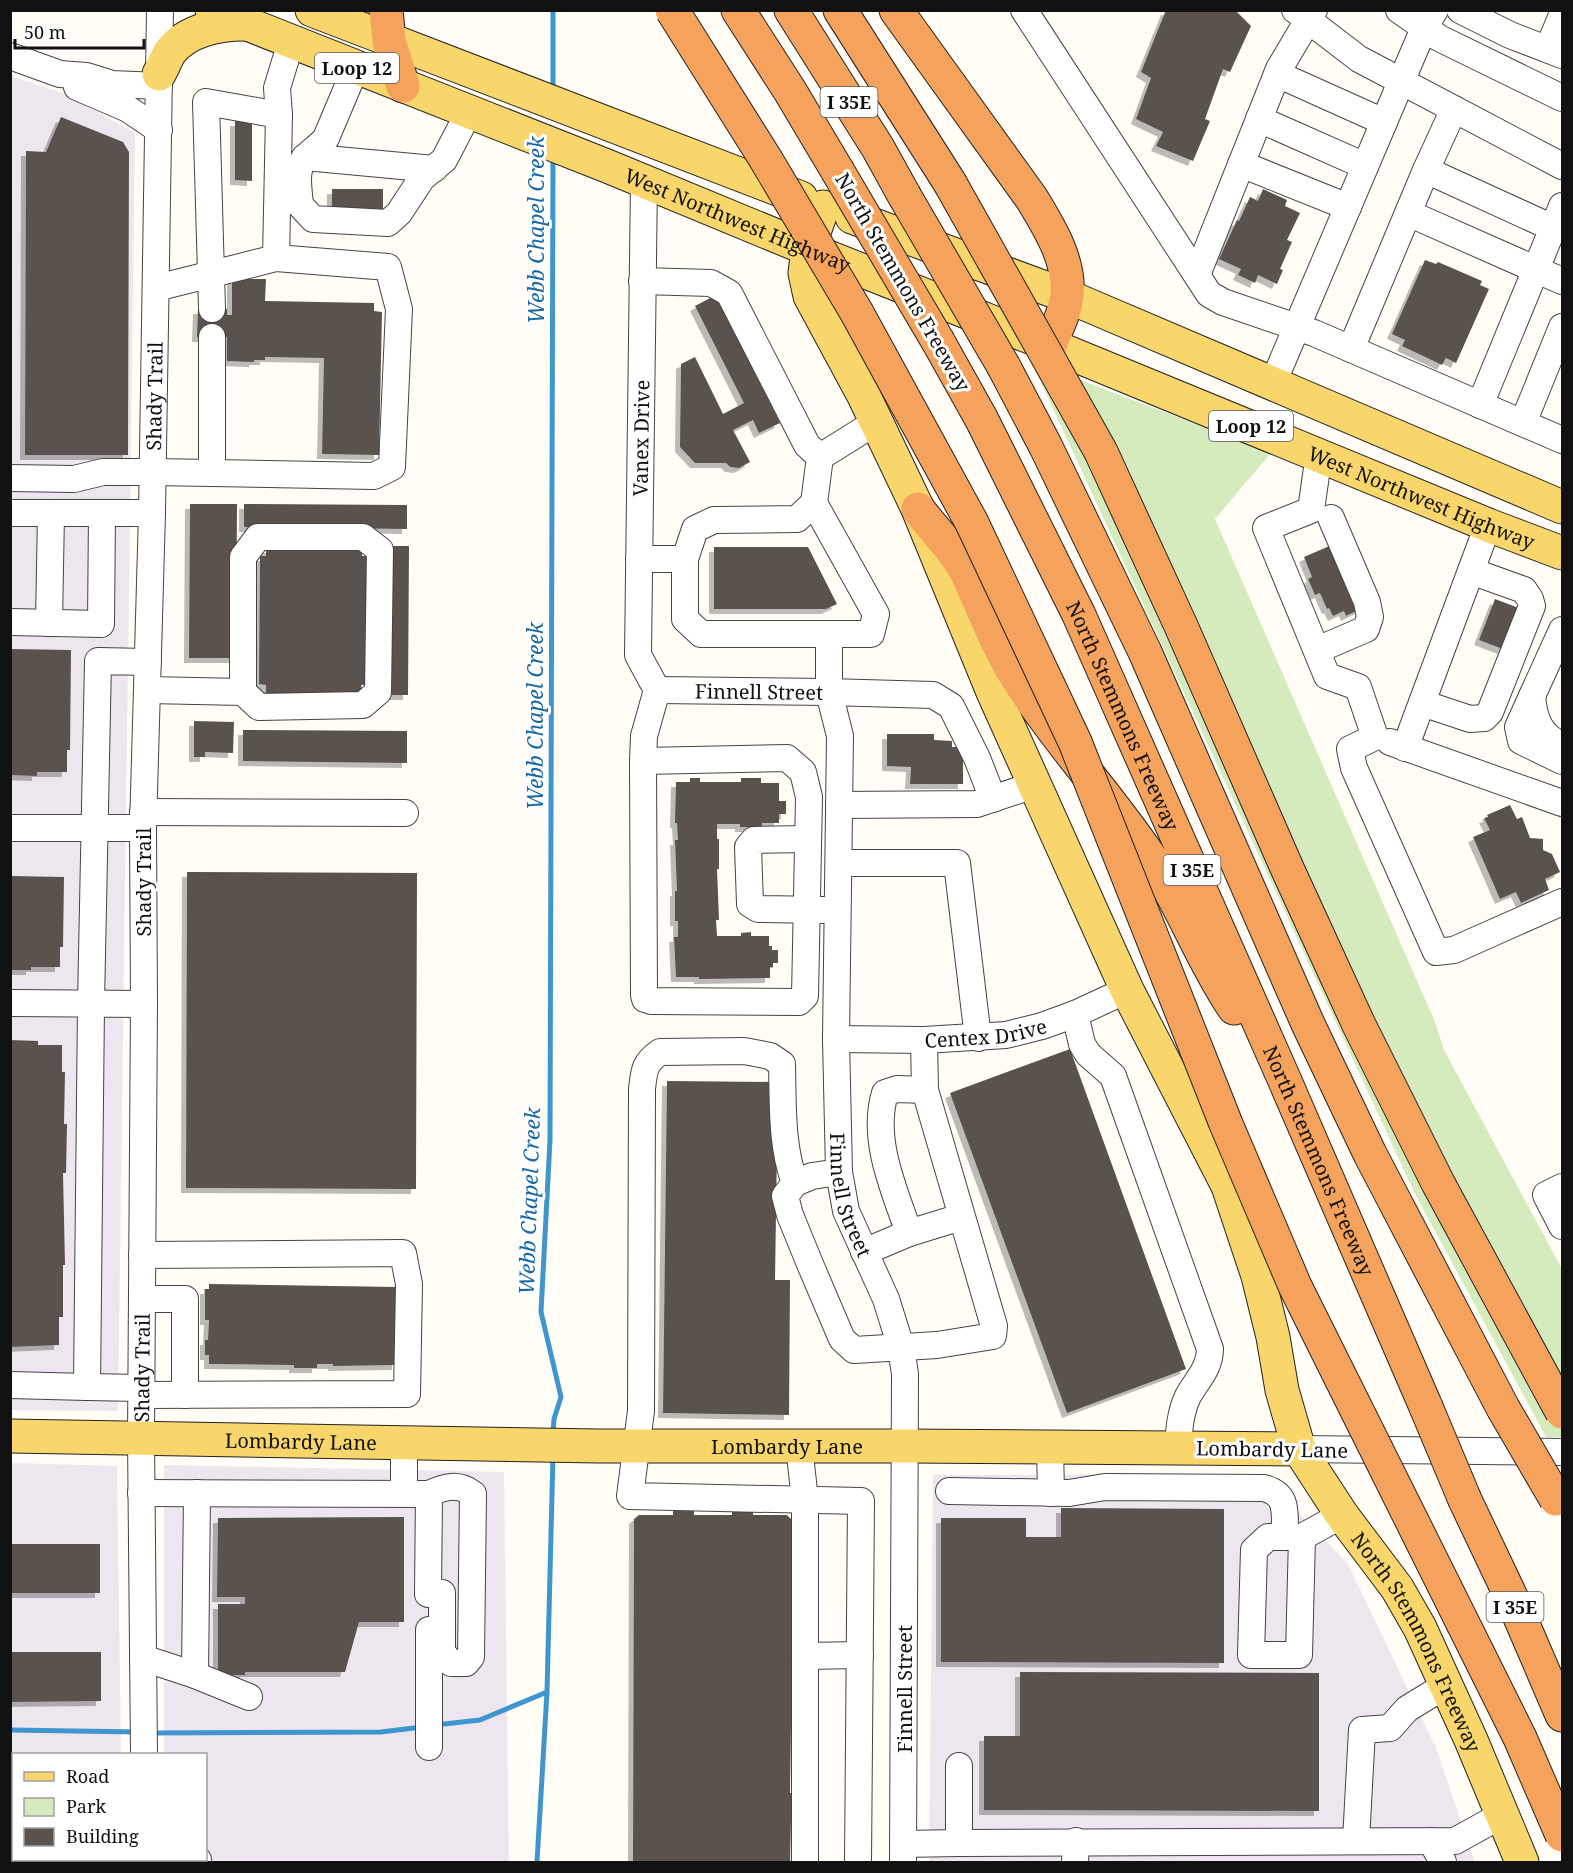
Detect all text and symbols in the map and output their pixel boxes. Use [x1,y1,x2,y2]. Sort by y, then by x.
scale bar [15,12,144,50]
text: 50 m [24,20,66,44]
road number: Loop 12 [315,53,399,83]
road number: I 35E [820,87,878,117]
water label: Webb Chapel Creek [522,135,550,324]
street label: West Northwest Highway [621,161,855,278]
street label: North Stemmons Freeway [829,168,977,397]
street label: Shady Trail [139,342,168,451]
street label: Vanex Drive [626,379,656,497]
road number: Loop 12 [1209,411,1293,441]
street label: West Northwest Highway [1304,439,1539,555]
street label: North Stemmons Freeway [1061,596,1186,835]
water label: Webb Chapel Creek [521,621,549,810]
street label: Finnell Street [695,677,823,705]
street label: Shady Trail [130,828,157,936]
road number: I 35E [1164,855,1220,885]
street label: Centex Drive [924,1012,1049,1053]
street label: North Stemmons Freeway [1257,1041,1381,1280]
water label: Webb Chapel Creek [512,1106,546,1295]
street label: Finnell Street [825,1132,879,1261]
street label: Shady Trail [128,1314,155,1423]
street label: Lombardy Lane [225,1426,377,1456]
street label: Lombardy Lane [711,1433,863,1460]
street label: Lombardy Lane [1196,1434,1348,1464]
street label: North Stemmons Freeway [1346,1526,1488,1757]
road number: I 35E [1486,1592,1544,1622]
street label: Finnell Street [891,1625,918,1753]
legend [12,1753,207,1861]
text: Road [66,1764,109,1788]
text: Park [66,1794,106,1818]
text: Building [66,1824,139,1848]

